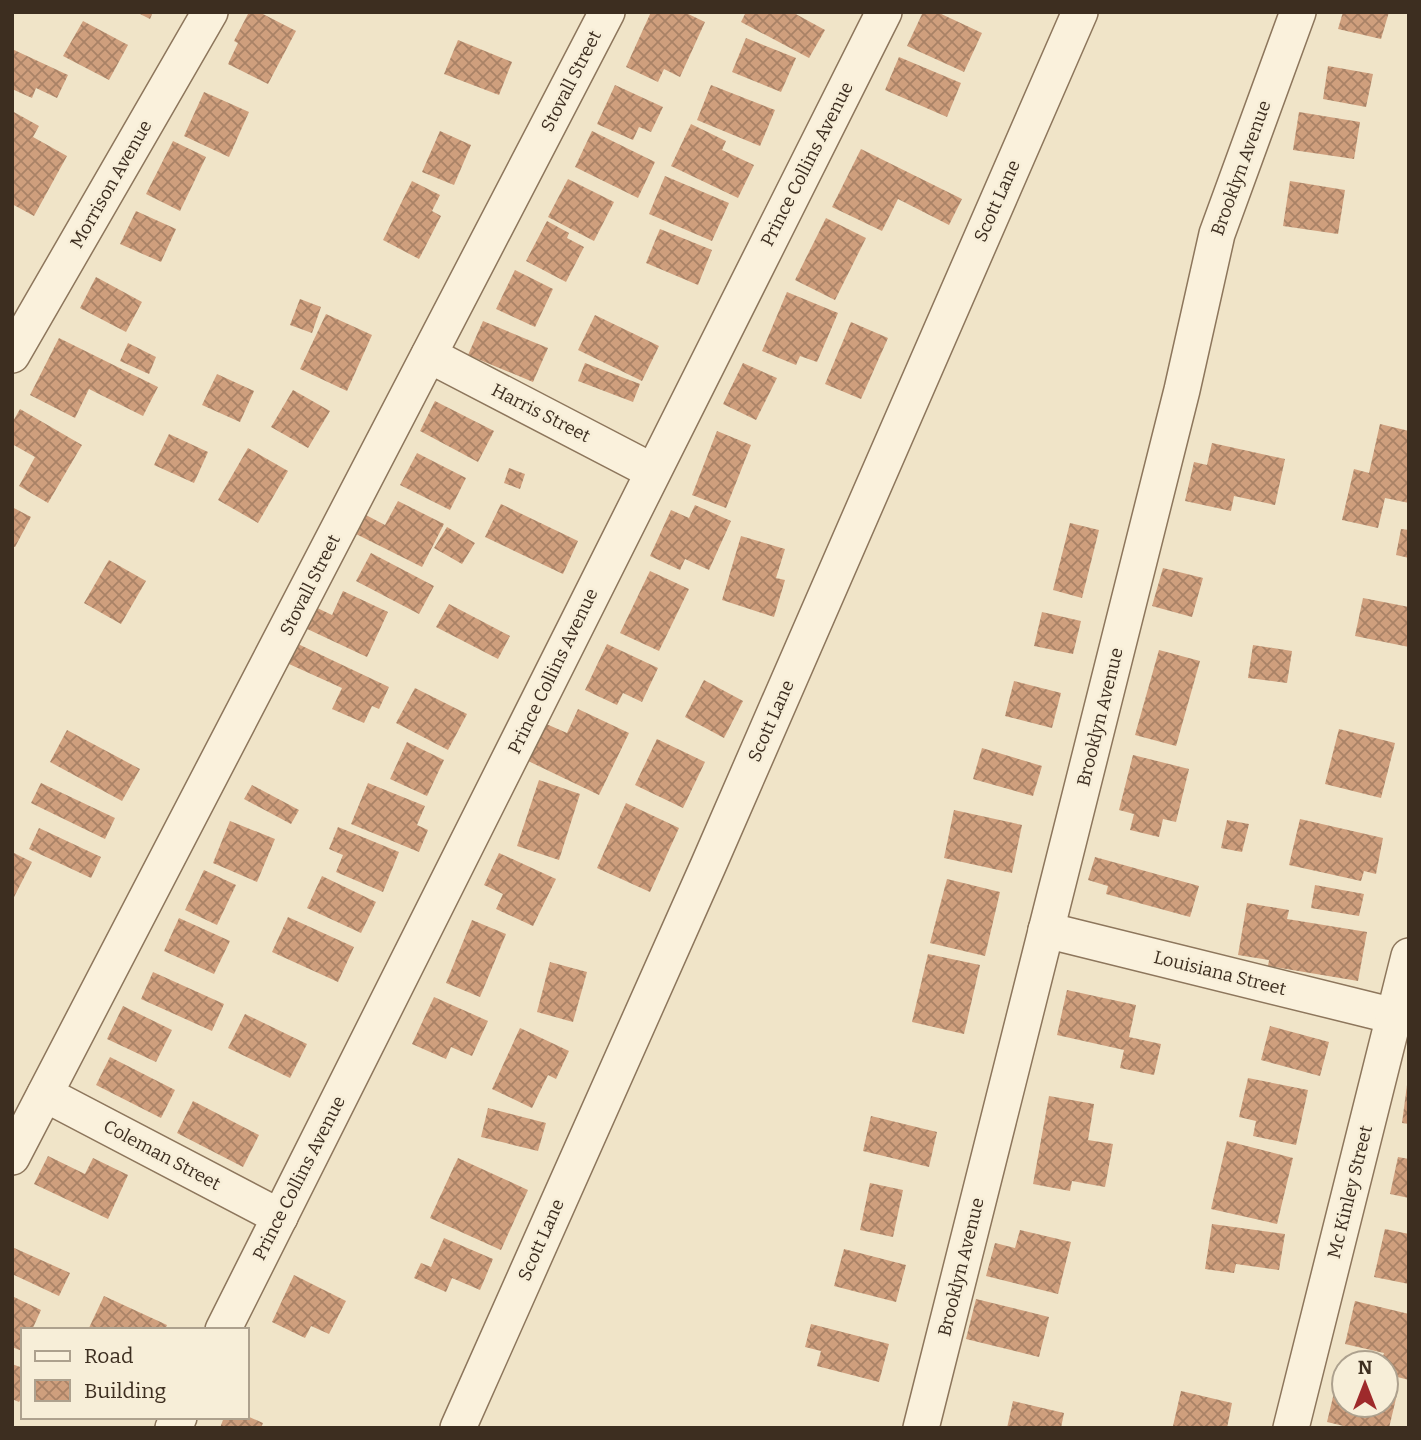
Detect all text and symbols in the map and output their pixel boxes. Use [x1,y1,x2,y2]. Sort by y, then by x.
street label: Stovall Street [536,26,606,135]
street label: Prince Collins Avenue [756,78,858,250]
street label: Brooklyn Avenue [1206,98,1276,238]
street label: Morrison Avenue [65,116,157,252]
street label: Scott Lane [969,157,1025,245]
street label: Harris Street [488,379,594,447]
street label: Stovall Street [275,530,345,639]
street label: Prince Collins Avenue [503,585,603,757]
street label: Brooklyn Avenue [1072,645,1128,789]
street label: Scott Lane [743,677,799,765]
street label: Louisiana Street [1151,946,1289,1000]
street label: Prince Collins Avenue [248,1092,350,1264]
street label: Coleman Street [100,1115,225,1195]
street label: Mc Kinley Street [1323,1123,1377,1261]
street label: Brooklyn Avenue [933,1195,989,1339]
street label: Scott Lane [513,1196,569,1284]
legend [21,1328,248,1419]
text: Road [84,1343,133,1369]
north arrow [1330,1349,1400,1419]
text: N [1358,1356,1373,1379]
text: Building [84,1378,167,1404]

